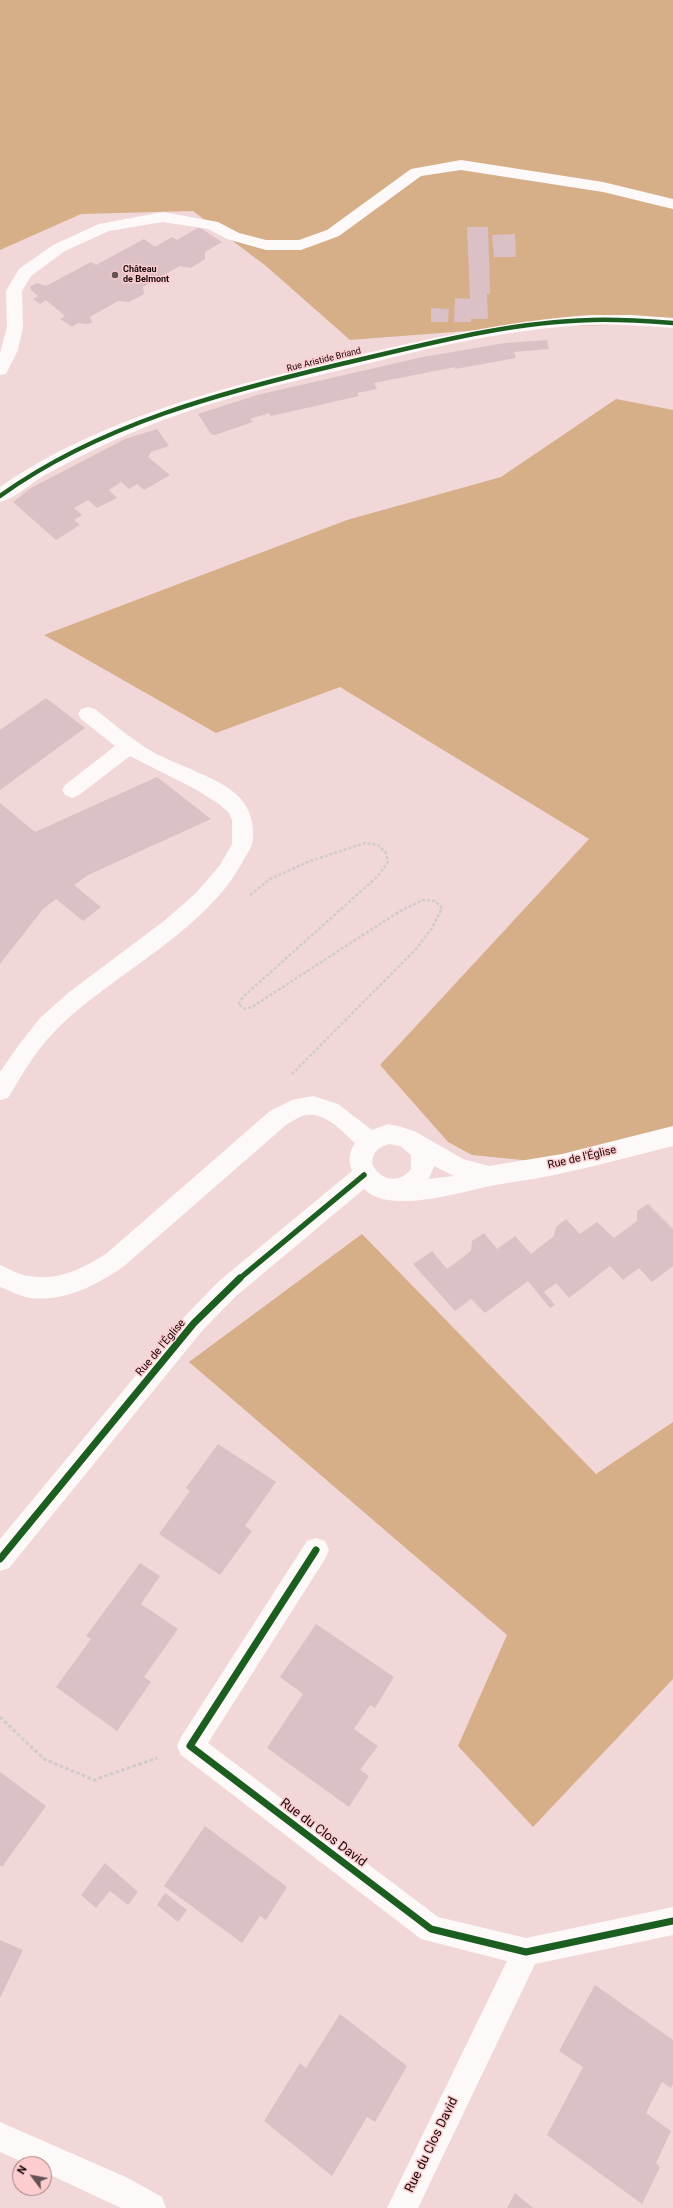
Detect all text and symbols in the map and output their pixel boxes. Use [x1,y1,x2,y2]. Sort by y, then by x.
place label: Château de Belmont [123,265,169,286]
marker: Château de Belmont [110,270,120,280]
street label: Rue Aristide Briand [286,346,362,374]
street label: Rue de l'Église [546,1144,618,1172]
street label: Rue de l'Église [133,1317,189,1379]
street label: Rue du Clos David [277,1795,369,1871]
street label: Rue du Clos David [402,2095,462,2195]
north arrow [12,2156,52,2196]
text: N [15,2163,30,2177]

